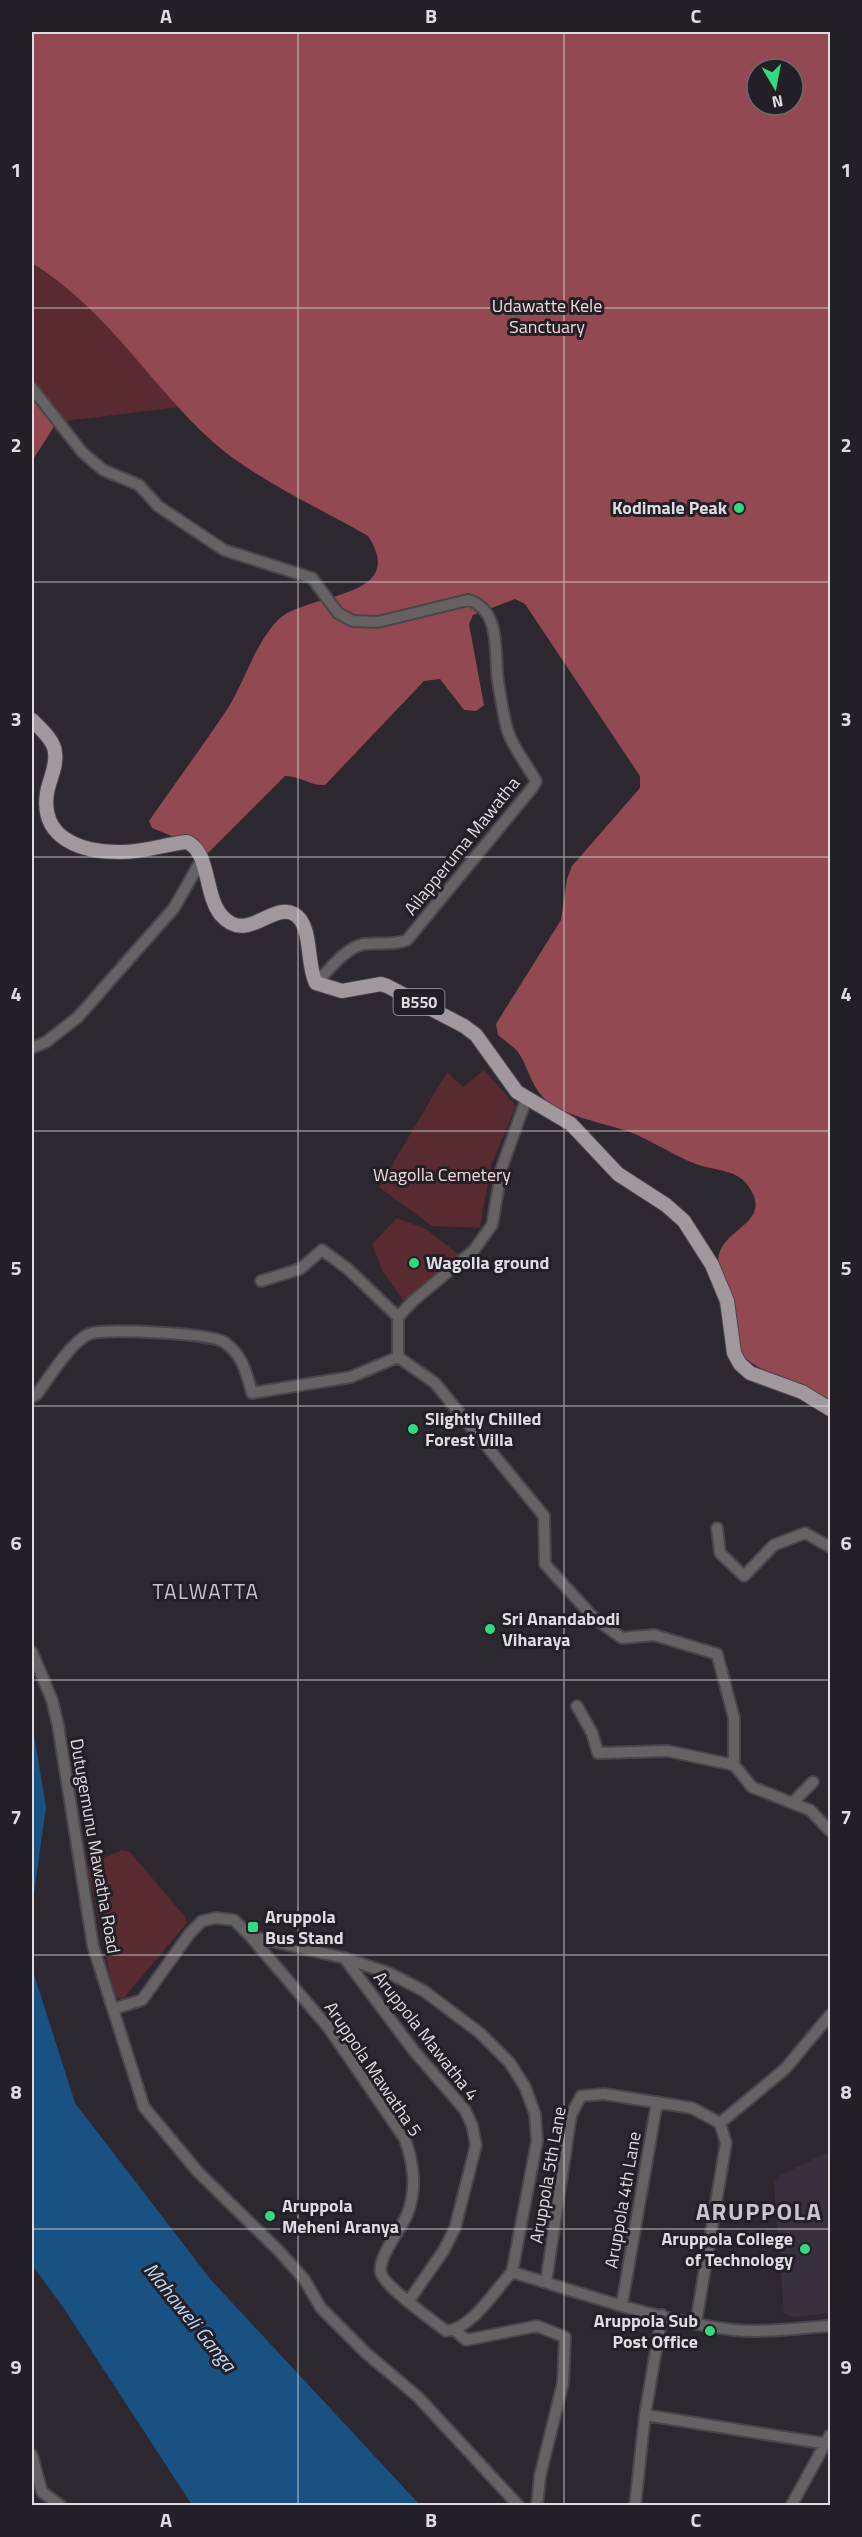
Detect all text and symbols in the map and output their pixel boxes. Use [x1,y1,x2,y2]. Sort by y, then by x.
text: A [160,0,172,31]
text: B [425,0,437,31]
text: C [691,0,702,31]
north arrow [745,57,805,117]
text: N [770,89,785,115]
text: 1 [10,154,22,185]
text: 1 [840,154,852,185]
park label: Udawatte Kele Sanctuary [492,292,602,340]
text: 2 [10,429,22,460]
text: 2 [840,429,852,460]
place label: Kodimale Peak [612,494,728,521]
marker: Kodimale Peak [732,501,746,515]
text: 3 [10,703,22,734]
text: 3 [840,703,852,734]
street label: Ailapperuma Mawatha [397,771,526,921]
text: 4 [10,978,22,1009]
text: 4 [840,978,852,1009]
road number: B550 [394,989,444,1015]
park label: Wagolla Cemetery [373,1161,511,1188]
place label: Wagolla ground [426,1249,549,1276]
text: 5 [10,1252,22,1283]
text: 5 [840,1252,852,1283]
marker: Wagolla ground [407,1256,421,1270]
place label: Slightly Chilled Forest Villa [425,1405,541,1453]
marker: Slightly Chilled Forest Villa [406,1422,420,1436]
text: 6 [10,1527,22,1558]
text: 6 [840,1527,852,1558]
district label: TALWATTA [153,1575,259,1607]
place label: Sri Anandabodi Viharaya [502,1605,620,1653]
marker: Sri Anandabodi Viharaya [483,1622,497,1636]
street label: Dutugemunu Mawatha Road [63,1736,128,1956]
text: 7 [10,1801,22,1832]
text: 7 [840,1801,852,1832]
place label: Aruppola Bus Stand [265,1903,344,1951]
marker: Aruppola Bus Stand [246,1920,260,1934]
street label: Aruppola Mawatha 4 [367,1965,486,2106]
street label: Aruppola Mawatha 5 [318,1996,429,2142]
text: 8 [10,2076,22,2107]
text: 8 [840,2076,852,2107]
street label: Aruppola 5th Lane [522,2104,573,2245]
street label: Aruppola 4th Lane [597,2129,648,2270]
place label: Aruppola Meheni Aranya [282,2192,399,2240]
district label: ARUPPOLA [696,2193,822,2229]
marker: Aruppola Meheni Aranya [263,2209,277,2223]
place label: Aruppola College of Technology [661,2225,793,2273]
marker: Aruppola College of Technology [798,2242,812,2256]
water label: Mahaweli Ganga [137,2255,245,2379]
place label: Aruppola Sub Post Office [594,2307,698,2355]
marker: Aruppola Sub Post Office [703,2324,717,2338]
text: 9 [10,2351,22,2382]
text: 9 [840,2351,852,2382]
text: A [160,2504,172,2535]
text: B [425,2504,437,2535]
text: C [691,2504,702,2535]

